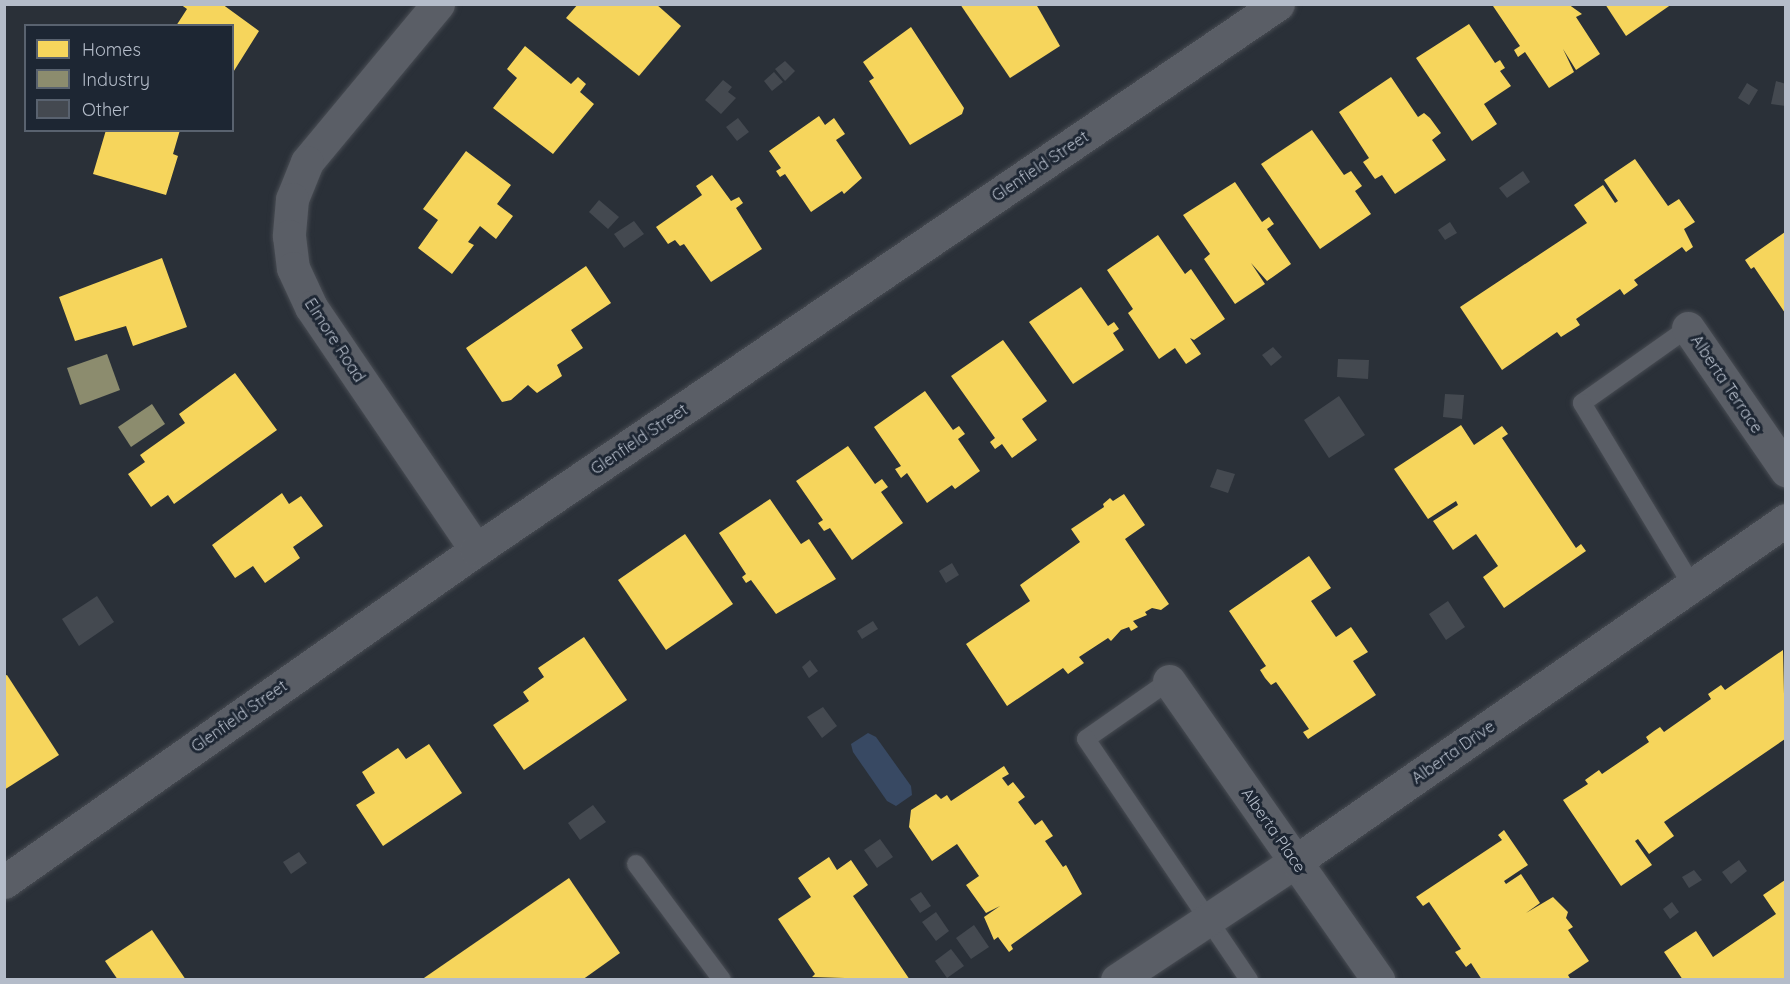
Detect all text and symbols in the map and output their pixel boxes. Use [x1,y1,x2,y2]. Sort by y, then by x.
legend [24,24,234,132]
text: Homes [82,38,141,61]
text: Industry [82,68,150,91]
text: Other [82,98,129,121]
street label: Glenfield Street [988,127,1092,205]
street label: Elmore Road [301,295,369,385]
street label: Alberta Terrace [1687,331,1767,437]
street label: Glenfield Street [587,400,691,478]
street label: Glenfield Street [187,676,291,756]
street label: Alberta Drive [1408,716,1498,788]
street label: Alberta Place [1238,784,1310,876]

